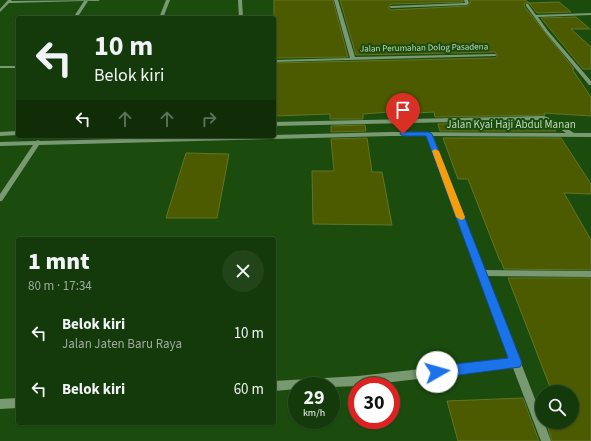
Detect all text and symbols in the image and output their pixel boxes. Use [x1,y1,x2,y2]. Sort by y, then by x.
text: 10 m [94,26,153,66]
icon: left [28,32,80,84]
street label: Jalan Perumahan Dolog Pasadena [360,40,488,56]
text: Belok kiri [94,63,164,88]
pin [386,93,420,134]
icon: arrive [392,99,414,121]
icon: left [72,108,94,130]
icon: ahead [114,108,136,130]
icon: ahead [156,108,178,130]
icon: right [198,108,220,130]
street label: Jalan Kyai Haji Abdul Manan [446,117,576,132]
text: 1 mnt [28,244,90,279]
button: close [222,250,264,292]
text: 80 m · 17:34 [28,277,92,295]
text: Belok kiri [62,314,125,335]
icon: left [28,322,50,344]
text: 10 m [234,323,264,344]
text: Jalan Jaten Baru Raya [62,335,182,353]
position arrow [416,351,458,393]
speed limit sign: 30 [348,377,400,429]
icon: left [28,378,50,400]
text: Belok kiri [62,379,125,400]
text: 60 m [234,379,264,400]
text: 29 [303,384,325,412]
map controls [535,385,579,429]
button: search [535,385,579,429]
text: km/h [303,406,325,420]

